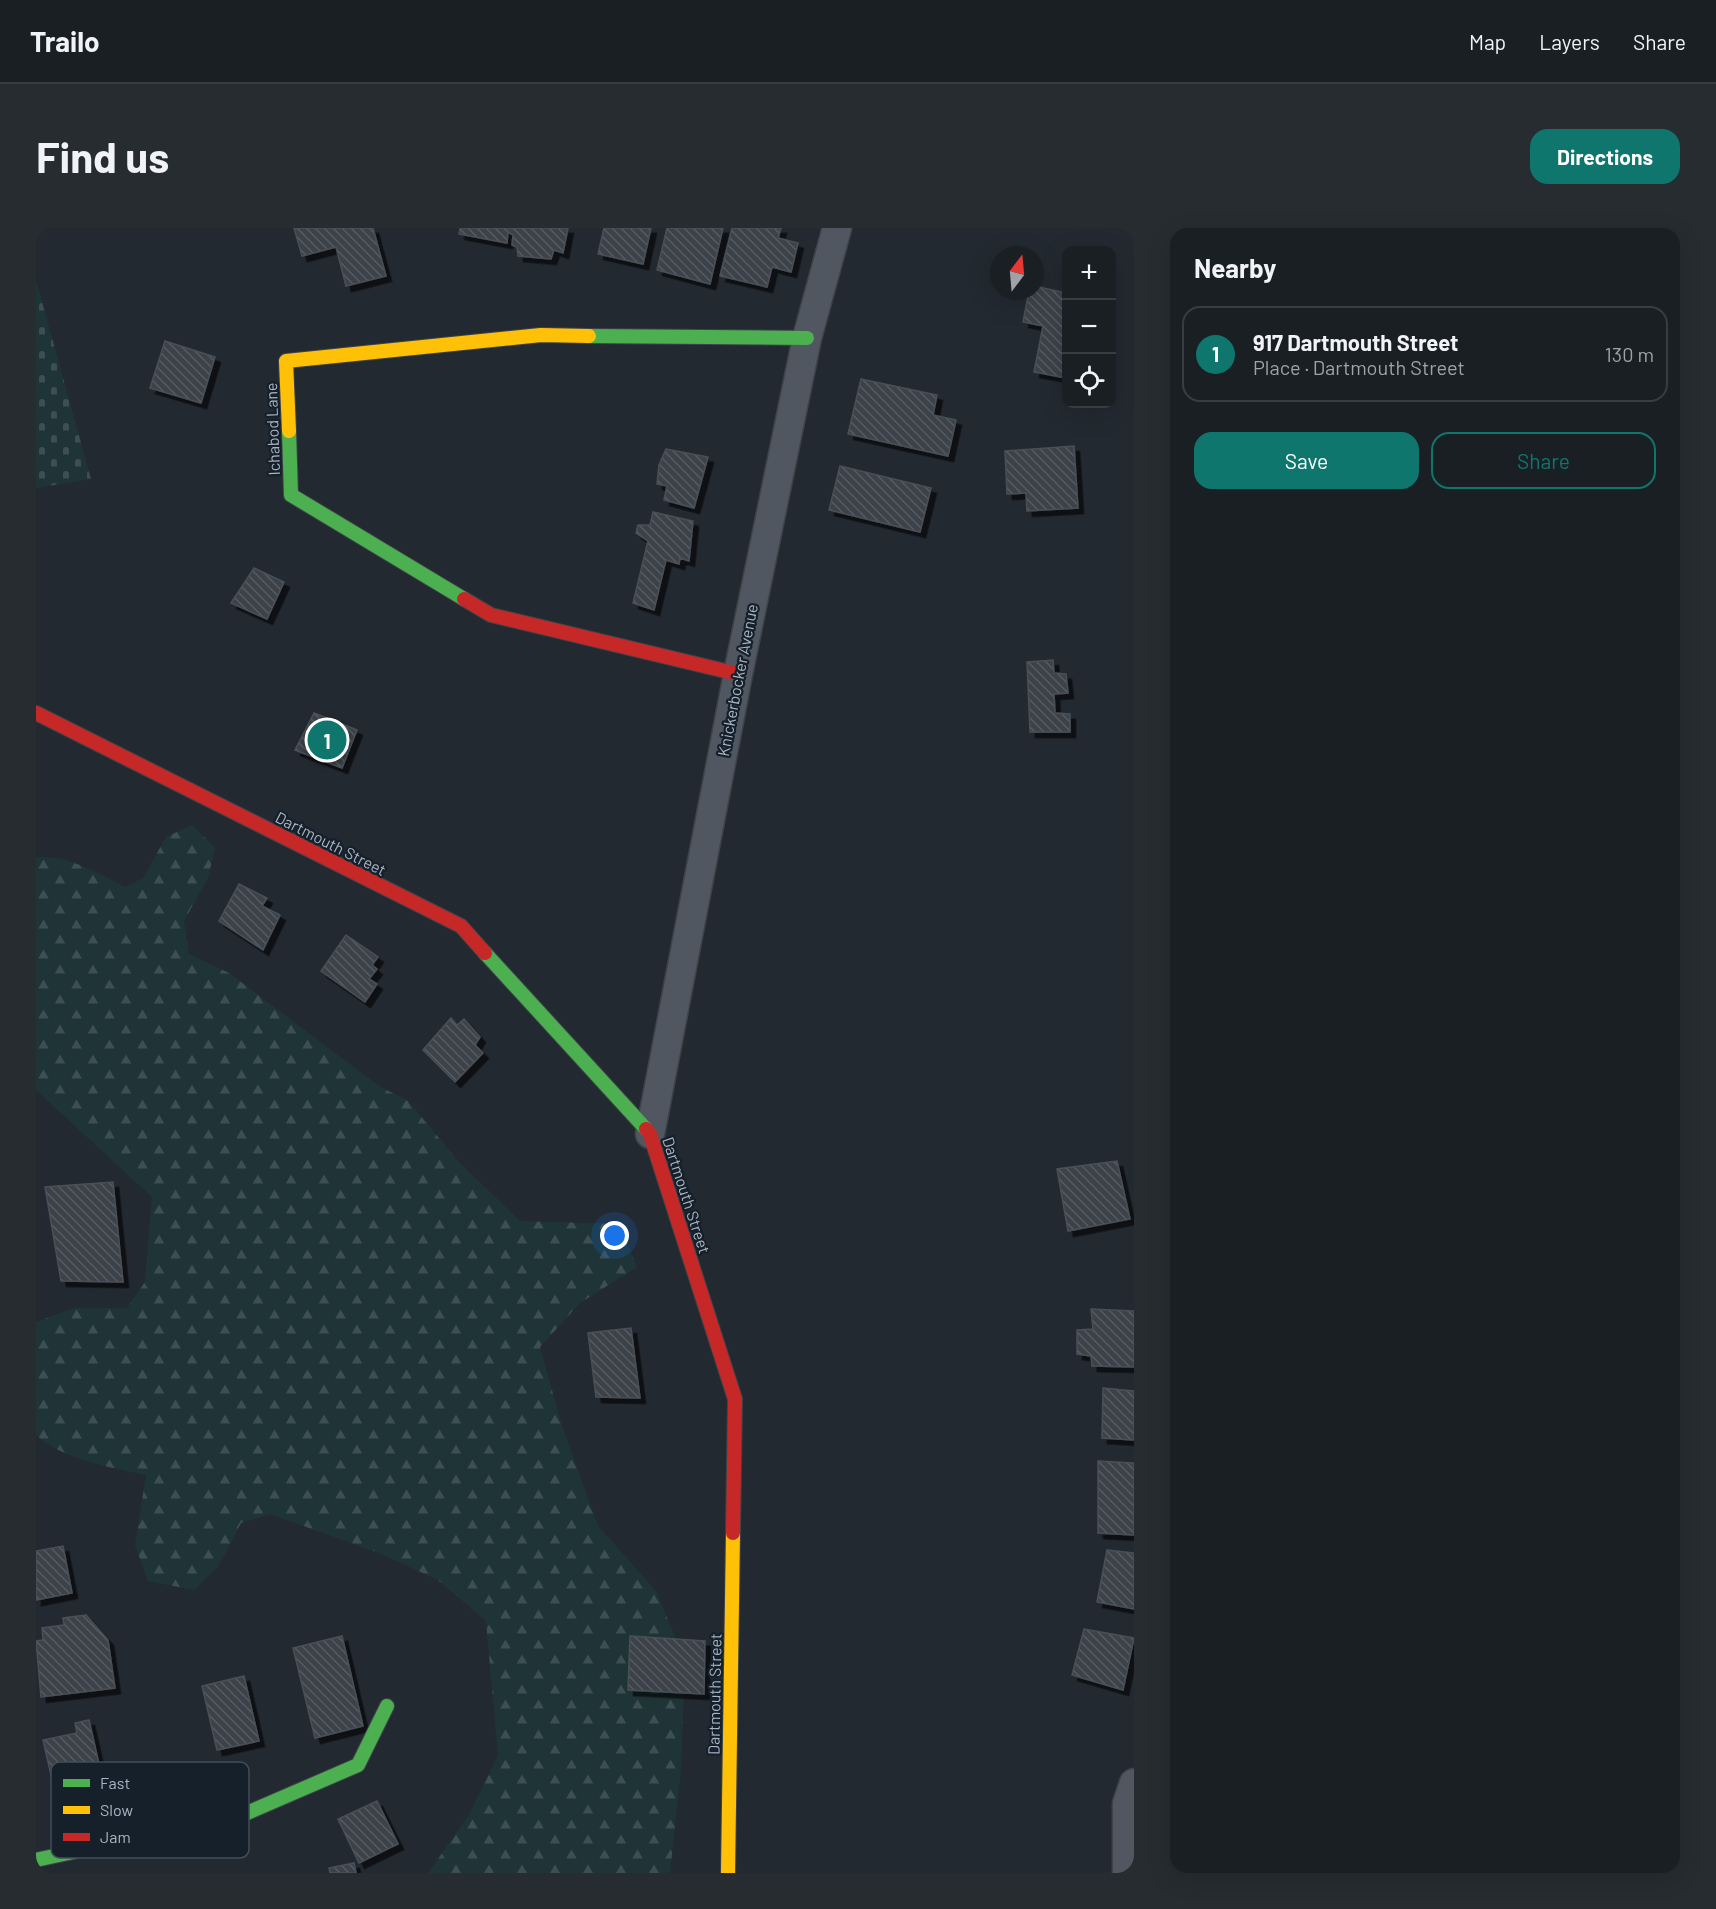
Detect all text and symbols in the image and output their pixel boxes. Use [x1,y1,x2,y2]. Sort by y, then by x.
text: Trailo [30,24,100,58]
text: Map [1469,29,1506,54]
text: Layers [1539,29,1600,54]
text: Share [1633,29,1686,54]
button: Directions [1530,129,1680,184]
text: Find us [36,131,169,181]
north arrow [990,246,1044,300]
map controls [1062,246,1116,408]
button: + [1062,246,1116,300]
text: Nearby [1194,252,1276,283]
button: − [1062,300,1116,354]
text: 917 Dartmouth Street [1253,329,1458,355]
text: 1 [1212,342,1219,366]
text: 130 m [1605,342,1654,366]
button: locate [1062,354,1116,408]
text: Place · Dartmouth Street [1253,355,1465,379]
street label: Ichabod Lane [261,382,283,476]
button: Save [1194,432,1419,489]
button: Share [1431,432,1656,489]
street label: Knickerbocker Avenue [713,602,761,758]
pin: 1 [308,718,346,762]
street label: Dartmouth Street [273,807,389,879]
street label: Dartmouth Street [659,1134,715,1256]
your location [600,1221,629,1250]
street label: Dartmouth Street [703,1633,725,1755]
legend [51,1762,249,1858]
text: Fast [100,1773,130,1792]
text: Slow [100,1800,133,1819]
text: Jam [100,1827,131,1846]

